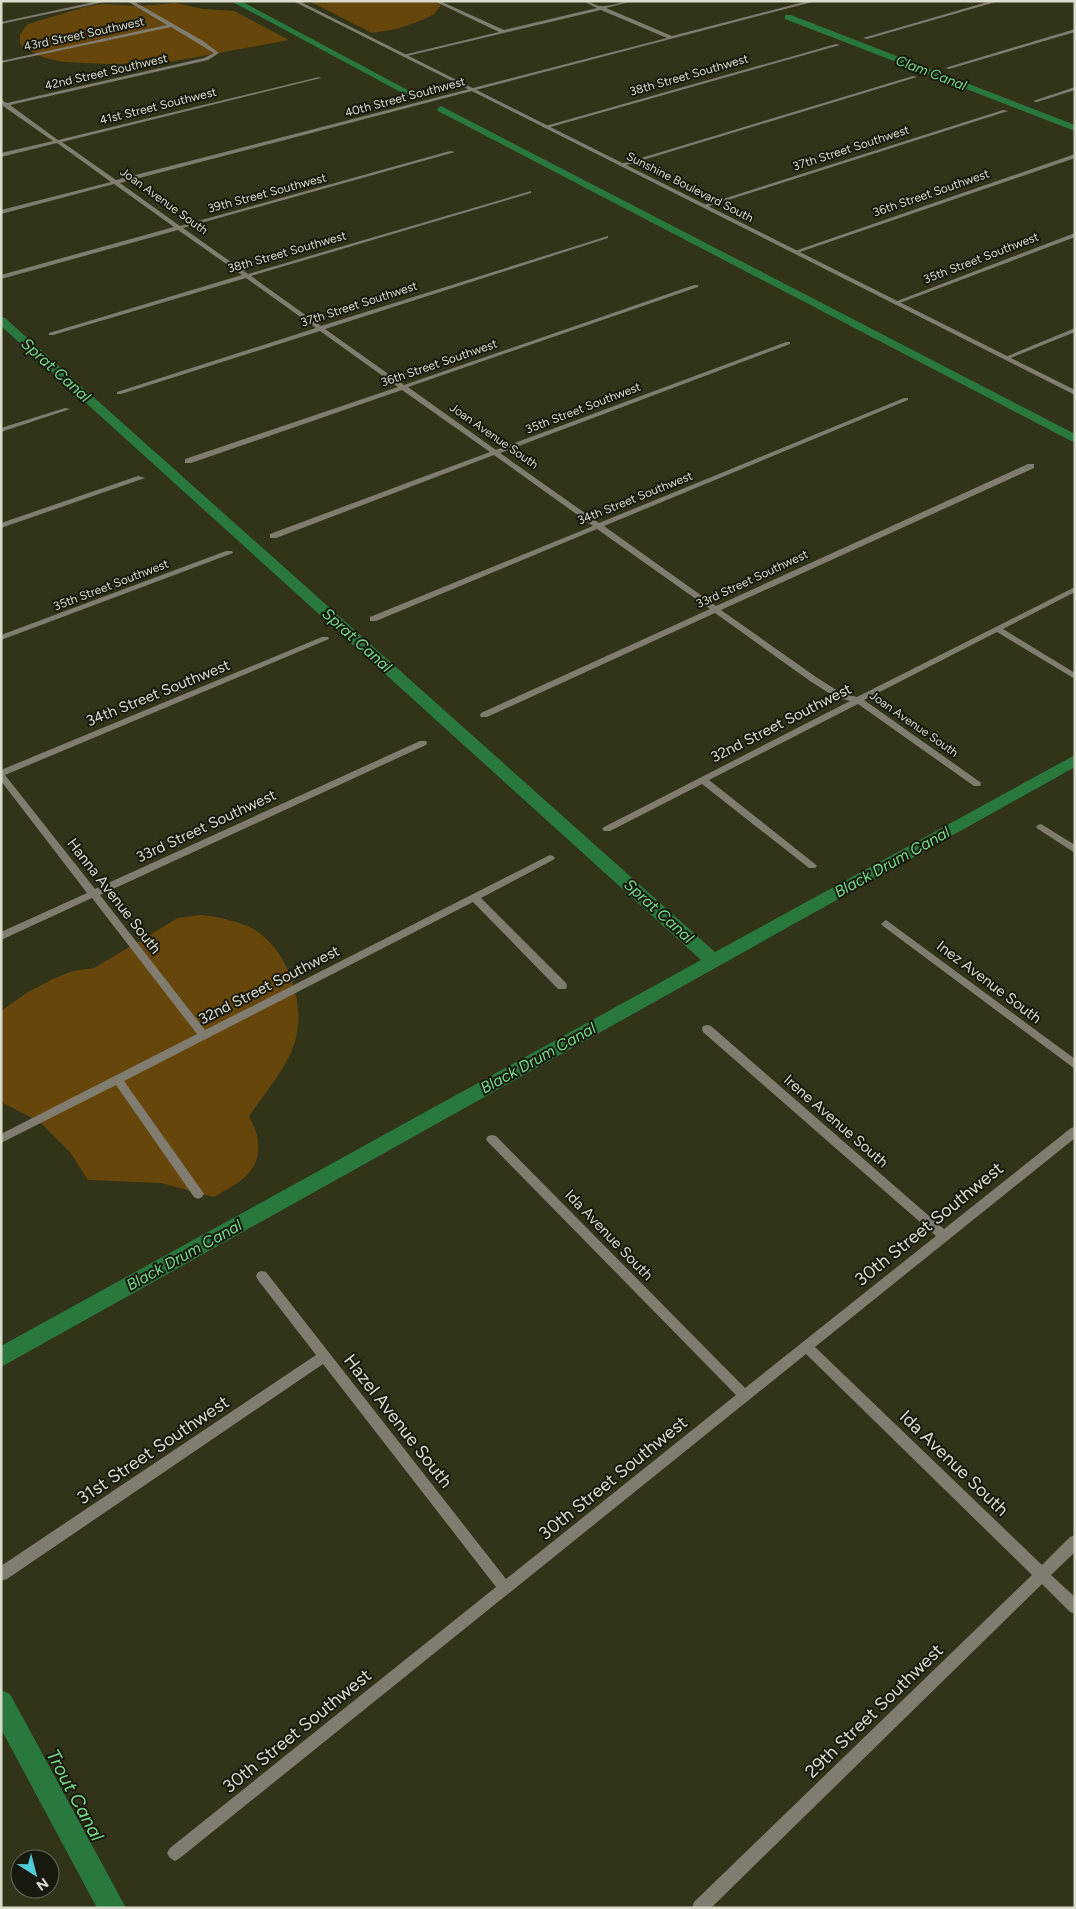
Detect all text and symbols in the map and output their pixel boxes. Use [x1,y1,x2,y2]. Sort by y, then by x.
street label: 43rd Street Southwest [23,14,146,54]
street label: 42nd Street Southwest [43,51,169,93]
street label: 38th Street Southwest [628,51,750,99]
water label: Clam Canal [893,52,970,95]
street label: 40th Street Southwest [343,74,467,120]
street label: 41st Street Southwest [98,85,218,127]
street label: 37th Street Southwest [791,122,912,173]
street label: Sunshine Boulevard South [624,149,756,225]
street label: Joan Avenue South [118,165,211,238]
street label: 36th Street Southwest [871,166,991,220]
street label: 39th Street Southwest [206,170,328,216]
street label: 38th Street Southwest [226,228,348,276]
street label: 35th Street Southwest [921,229,1041,286]
street label: 37th Street Southwest [299,278,420,329]
water label: Sprat Canal [17,334,95,406]
street label: 36th Street Southwest [379,336,499,390]
street label: 35th Street Southwest [523,379,643,436]
street label: Joan Avenue South [447,400,541,472]
street label: 34th Street Southwest [575,468,695,528]
street label: 33rd Street Southwest [694,547,811,611]
street label: 35th Street Southwest [51,556,171,613]
water label: Sprat Canal [318,604,396,676]
street label: 34th Street Southwest [83,656,233,730]
street label: 32nd Street Southwest [708,679,855,766]
street label: Joan Avenue South [867,688,961,760]
street label: 33rd Street Southwest [133,786,279,866]
water label: Black Drum Canal [831,822,953,902]
street label: Hanna Avenue South [63,835,165,957]
water label: Sprat Canal [620,875,698,947]
street label: Inez Avenue South [933,937,1045,1027]
street label: 32nd Street Southwest [196,941,343,1028]
water label: Black Drum Canal [477,1018,599,1098]
street label: Irene Avenue South [780,1071,892,1171]
street label: 30th Street Southwest [850,1157,1008,1291]
street label: Ida Avenue South [561,1186,657,1284]
water label: Black Drum Canal [123,1215,245,1295]
street label: Hazel Avenue South [339,1350,457,1492]
street label: 31st Street Southwest [73,1391,233,1509]
street label: Ida Avenue South [895,1406,1013,1520]
street label: 30th Street Southwest [534,1411,692,1545]
street label: 29th Street Southwest [800,1639,948,1783]
street label: 30th Street Southwest [218,1664,376,1798]
water label: Trout Canal [41,1745,109,1845]
north arrow [10,1849,60,1899]
text: N [33,1874,52,1894]

